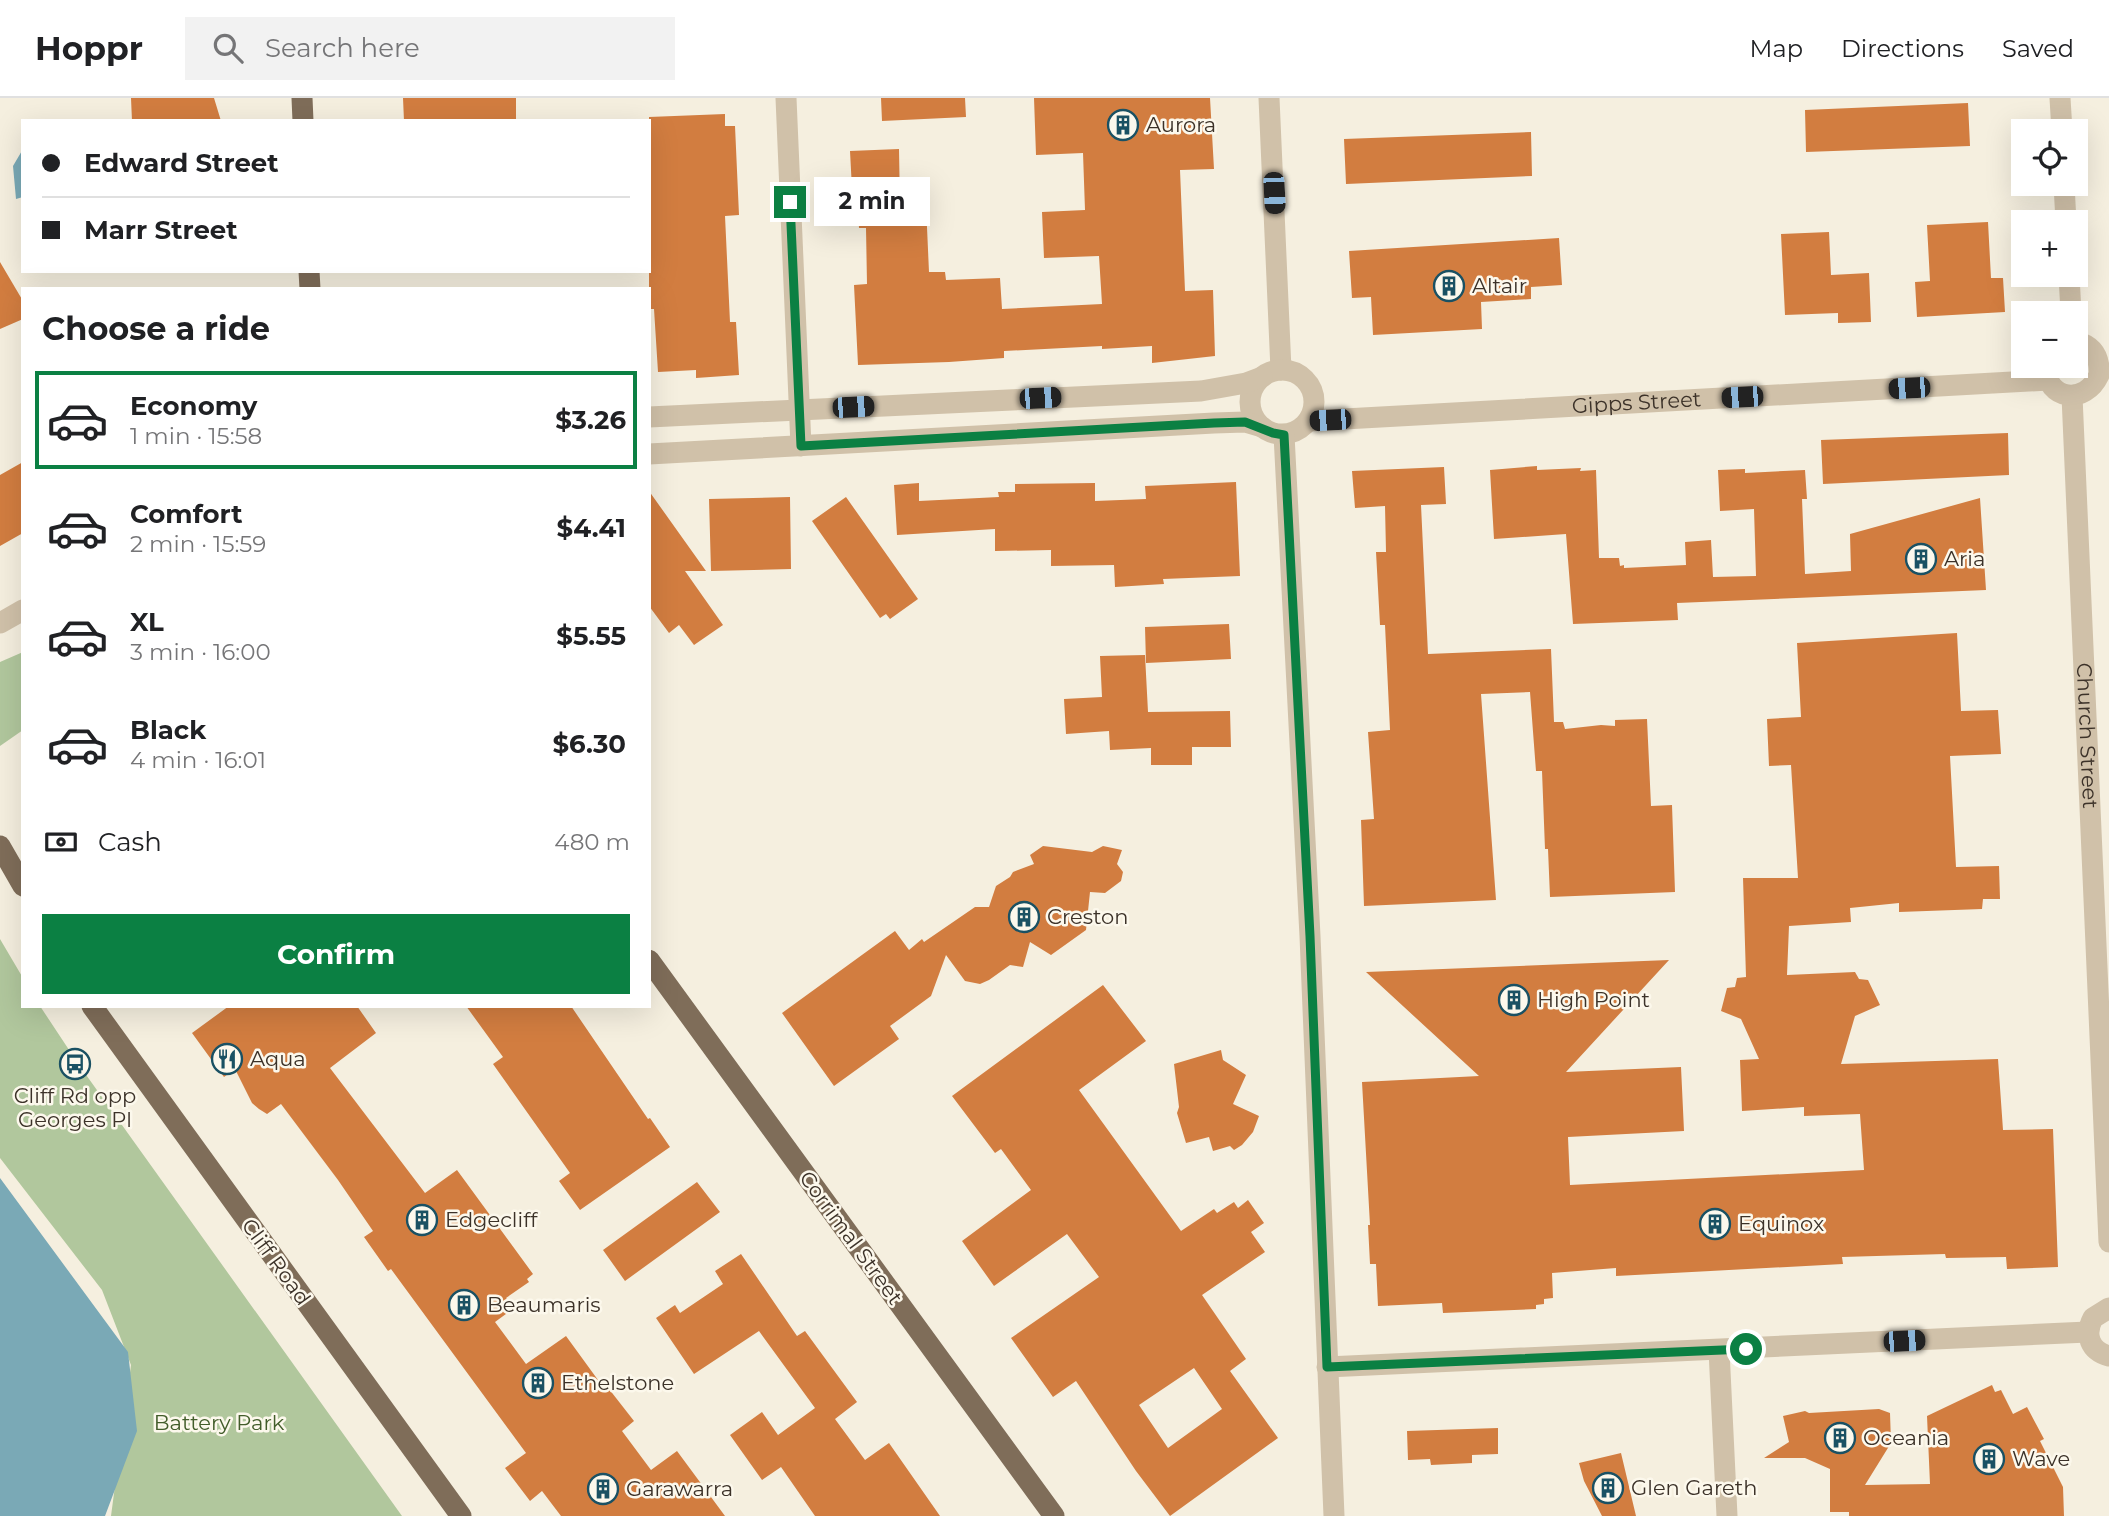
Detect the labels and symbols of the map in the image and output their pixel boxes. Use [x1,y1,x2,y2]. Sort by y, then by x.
building icon: Aurora [1106,108,1140,142]
place label: Aurora [1146,112,1216,137]
car [1263,171,1286,215]
callout: 2 min [814,178,930,226]
route end [774,186,806,218]
building icon: Altair [1432,269,1466,303]
place label: Altair [1472,273,1527,298]
car [1888,376,1931,400]
car [1721,385,1764,409]
car [1019,386,1062,410]
street label: Gipps Street [1571,386,1702,418]
car [832,395,875,419]
car [1309,408,1352,432]
building icon: Aria [1904,542,1938,576]
place label: Aria [1944,546,1985,571]
street label: Church Street [2072,662,2103,809]
building icon: Creston [1007,900,1041,934]
place label: Creston [1047,904,1128,929]
building icon: High Point [1497,983,1531,1017]
place label: High Point [1537,987,1650,1012]
restaurant icon: Aqua [210,1042,244,1076]
place label: Aqua [250,1046,306,1071]
bus stop icon: Cliff Rd opp Georges Pl [58,1047,92,1081]
place label: Cliff Rd opp Georges Pl [14,1083,136,1132]
street label: Corrimal Street [795,1166,908,1309]
building icon: Edgecliff [405,1203,439,1237]
place label: Edgecliff [445,1207,538,1232]
building icon: Equinox [1698,1207,1732,1241]
place label: Equinox [1738,1211,1824,1236]
street label: Cliff Road [237,1214,316,1310]
building icon: Beaumaris [447,1288,481,1322]
place label: Beaumaris [487,1292,601,1317]
car [1883,1329,1926,1353]
route start [1730,1333,1762,1365]
building icon: Ethelstone [521,1366,555,1400]
place label: Ethelstone [561,1370,674,1395]
park label: Battery Park [154,1410,285,1435]
building icon: Oceania [1823,1421,1857,1455]
place label: Oceania [1863,1425,1949,1450]
building icon: Wave [1972,1442,2006,1476]
place label: Wave [2012,1446,2070,1471]
building icon: Glen Gareth [1591,1471,1625,1505]
building icon: Garawarra [586,1472,620,1506]
place label: Glen Gareth [1631,1475,1757,1500]
place label: Garawarra [626,1476,733,1501]

